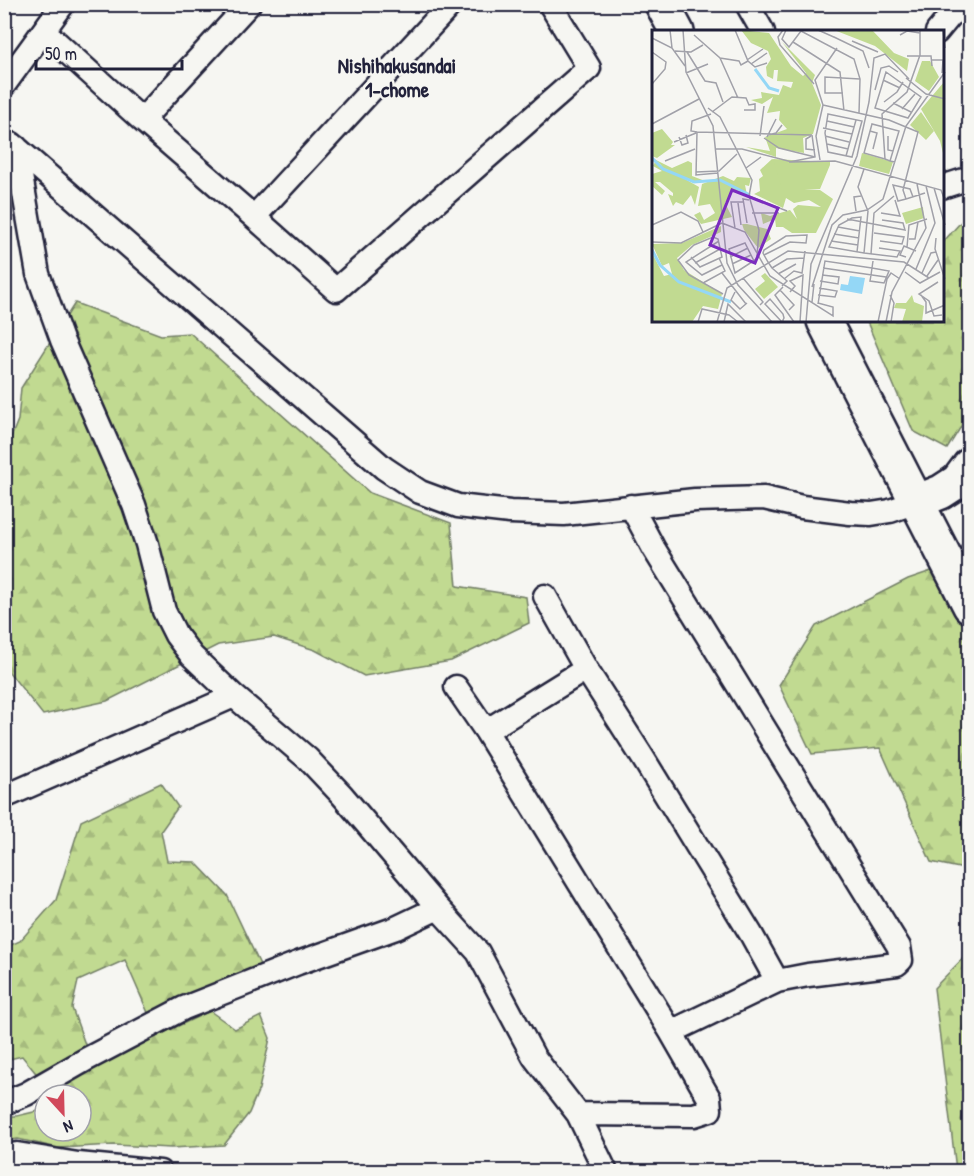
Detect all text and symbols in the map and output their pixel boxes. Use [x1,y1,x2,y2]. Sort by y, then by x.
inset map [652,30,944,322]
scale bar [36,33,182,71]
text: 50 m [45,41,77,66]
district label: Nishihakusandai 1-chome [338,51,456,104]
north arrow [33,1083,93,1143]
text: N [60,1115,77,1139]

